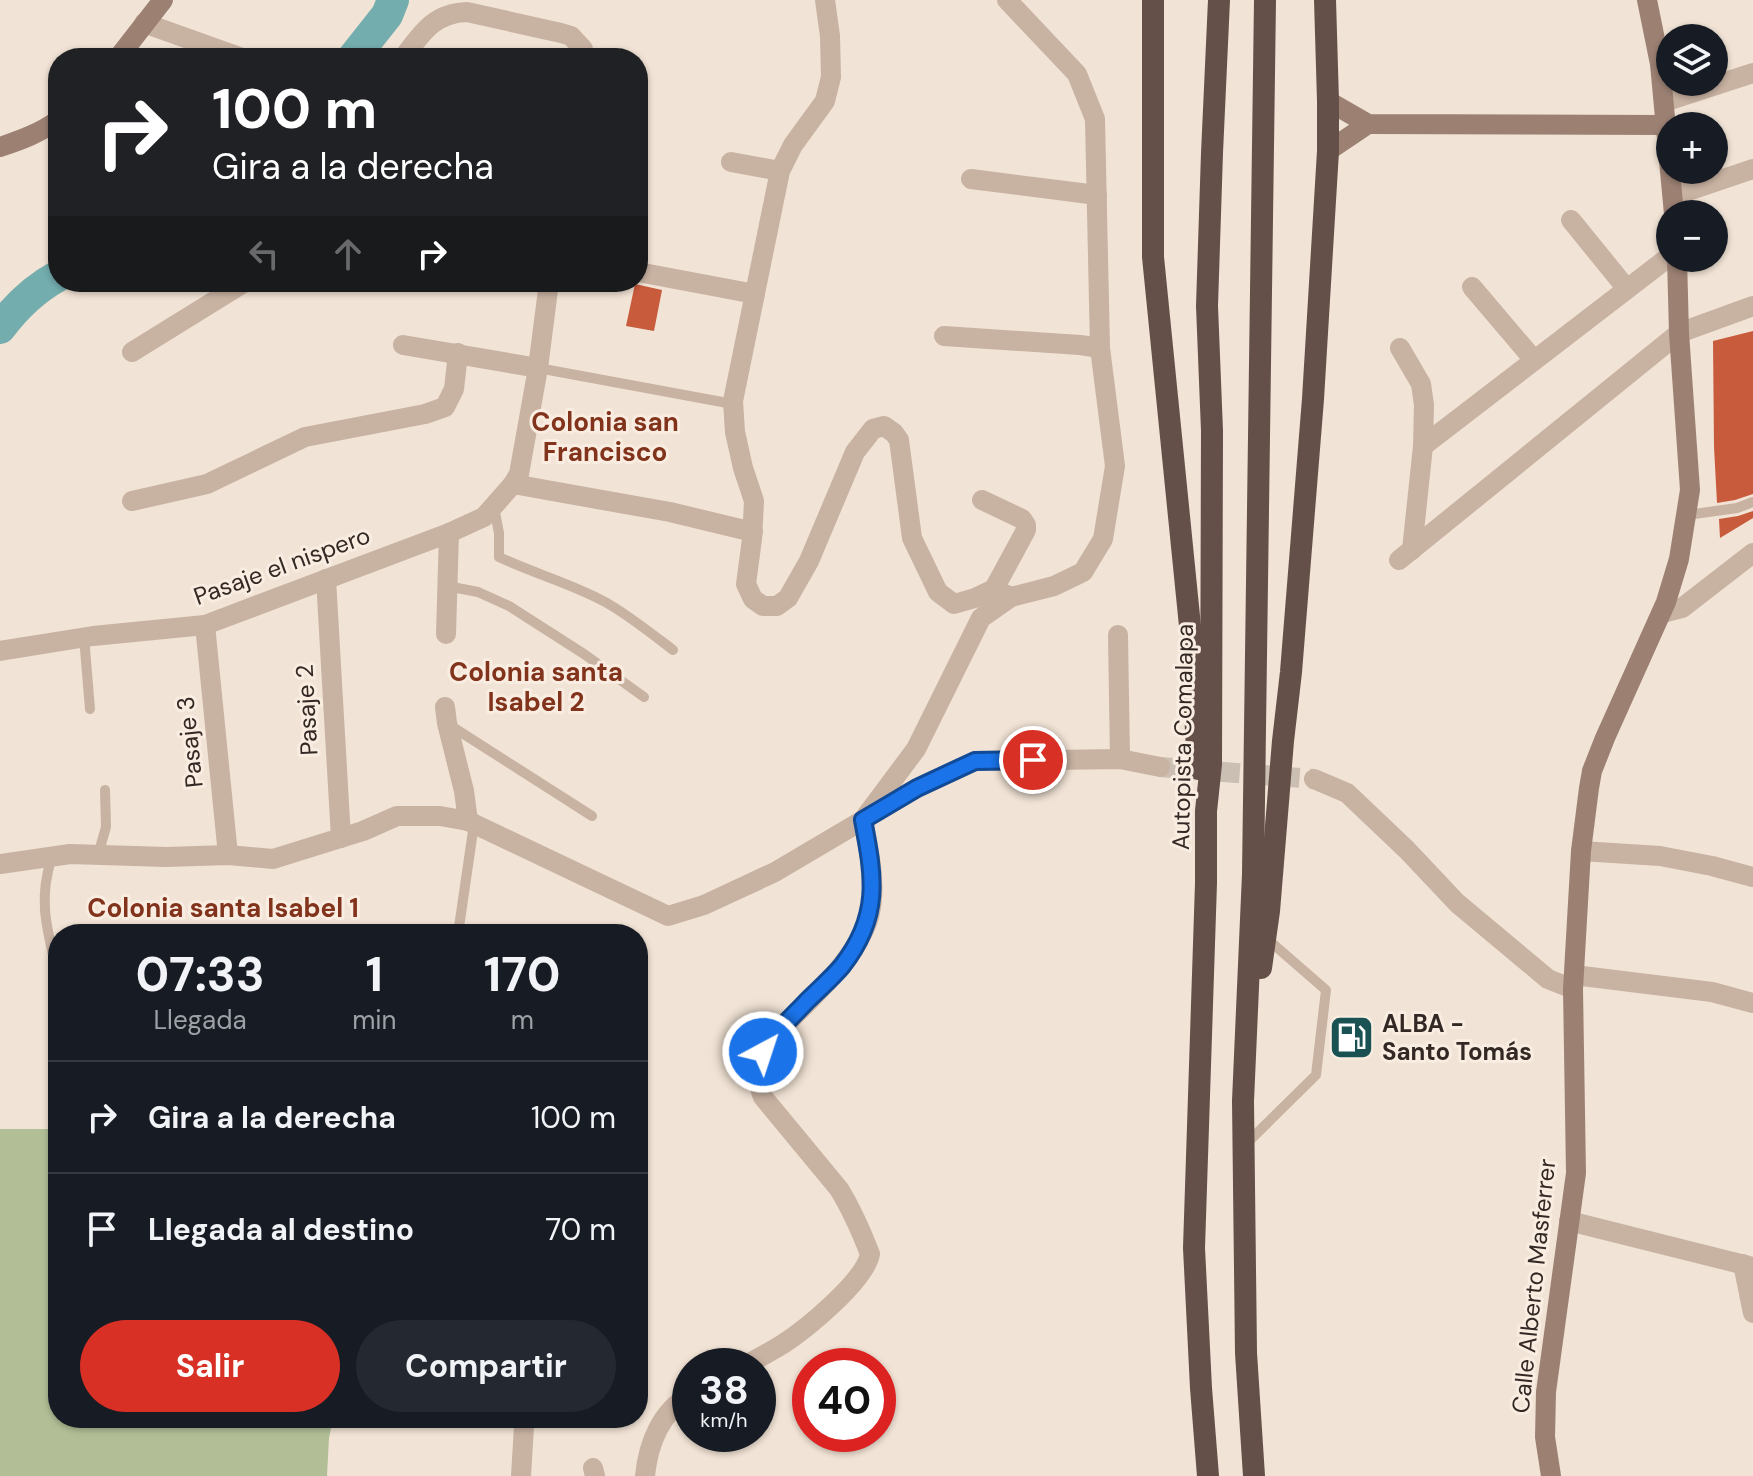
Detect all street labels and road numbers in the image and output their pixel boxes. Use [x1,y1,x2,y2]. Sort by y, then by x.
street label: Pasaje el nispero [189,519,374,612]
street label: Autopista Comalapa [1165,624,1200,850]
street label: Pasaje 2 [289,664,324,756]
street label: Pasaje 3 [169,695,210,789]
street label: Calle Alberto Masferrer [1505,1157,1562,1415]

